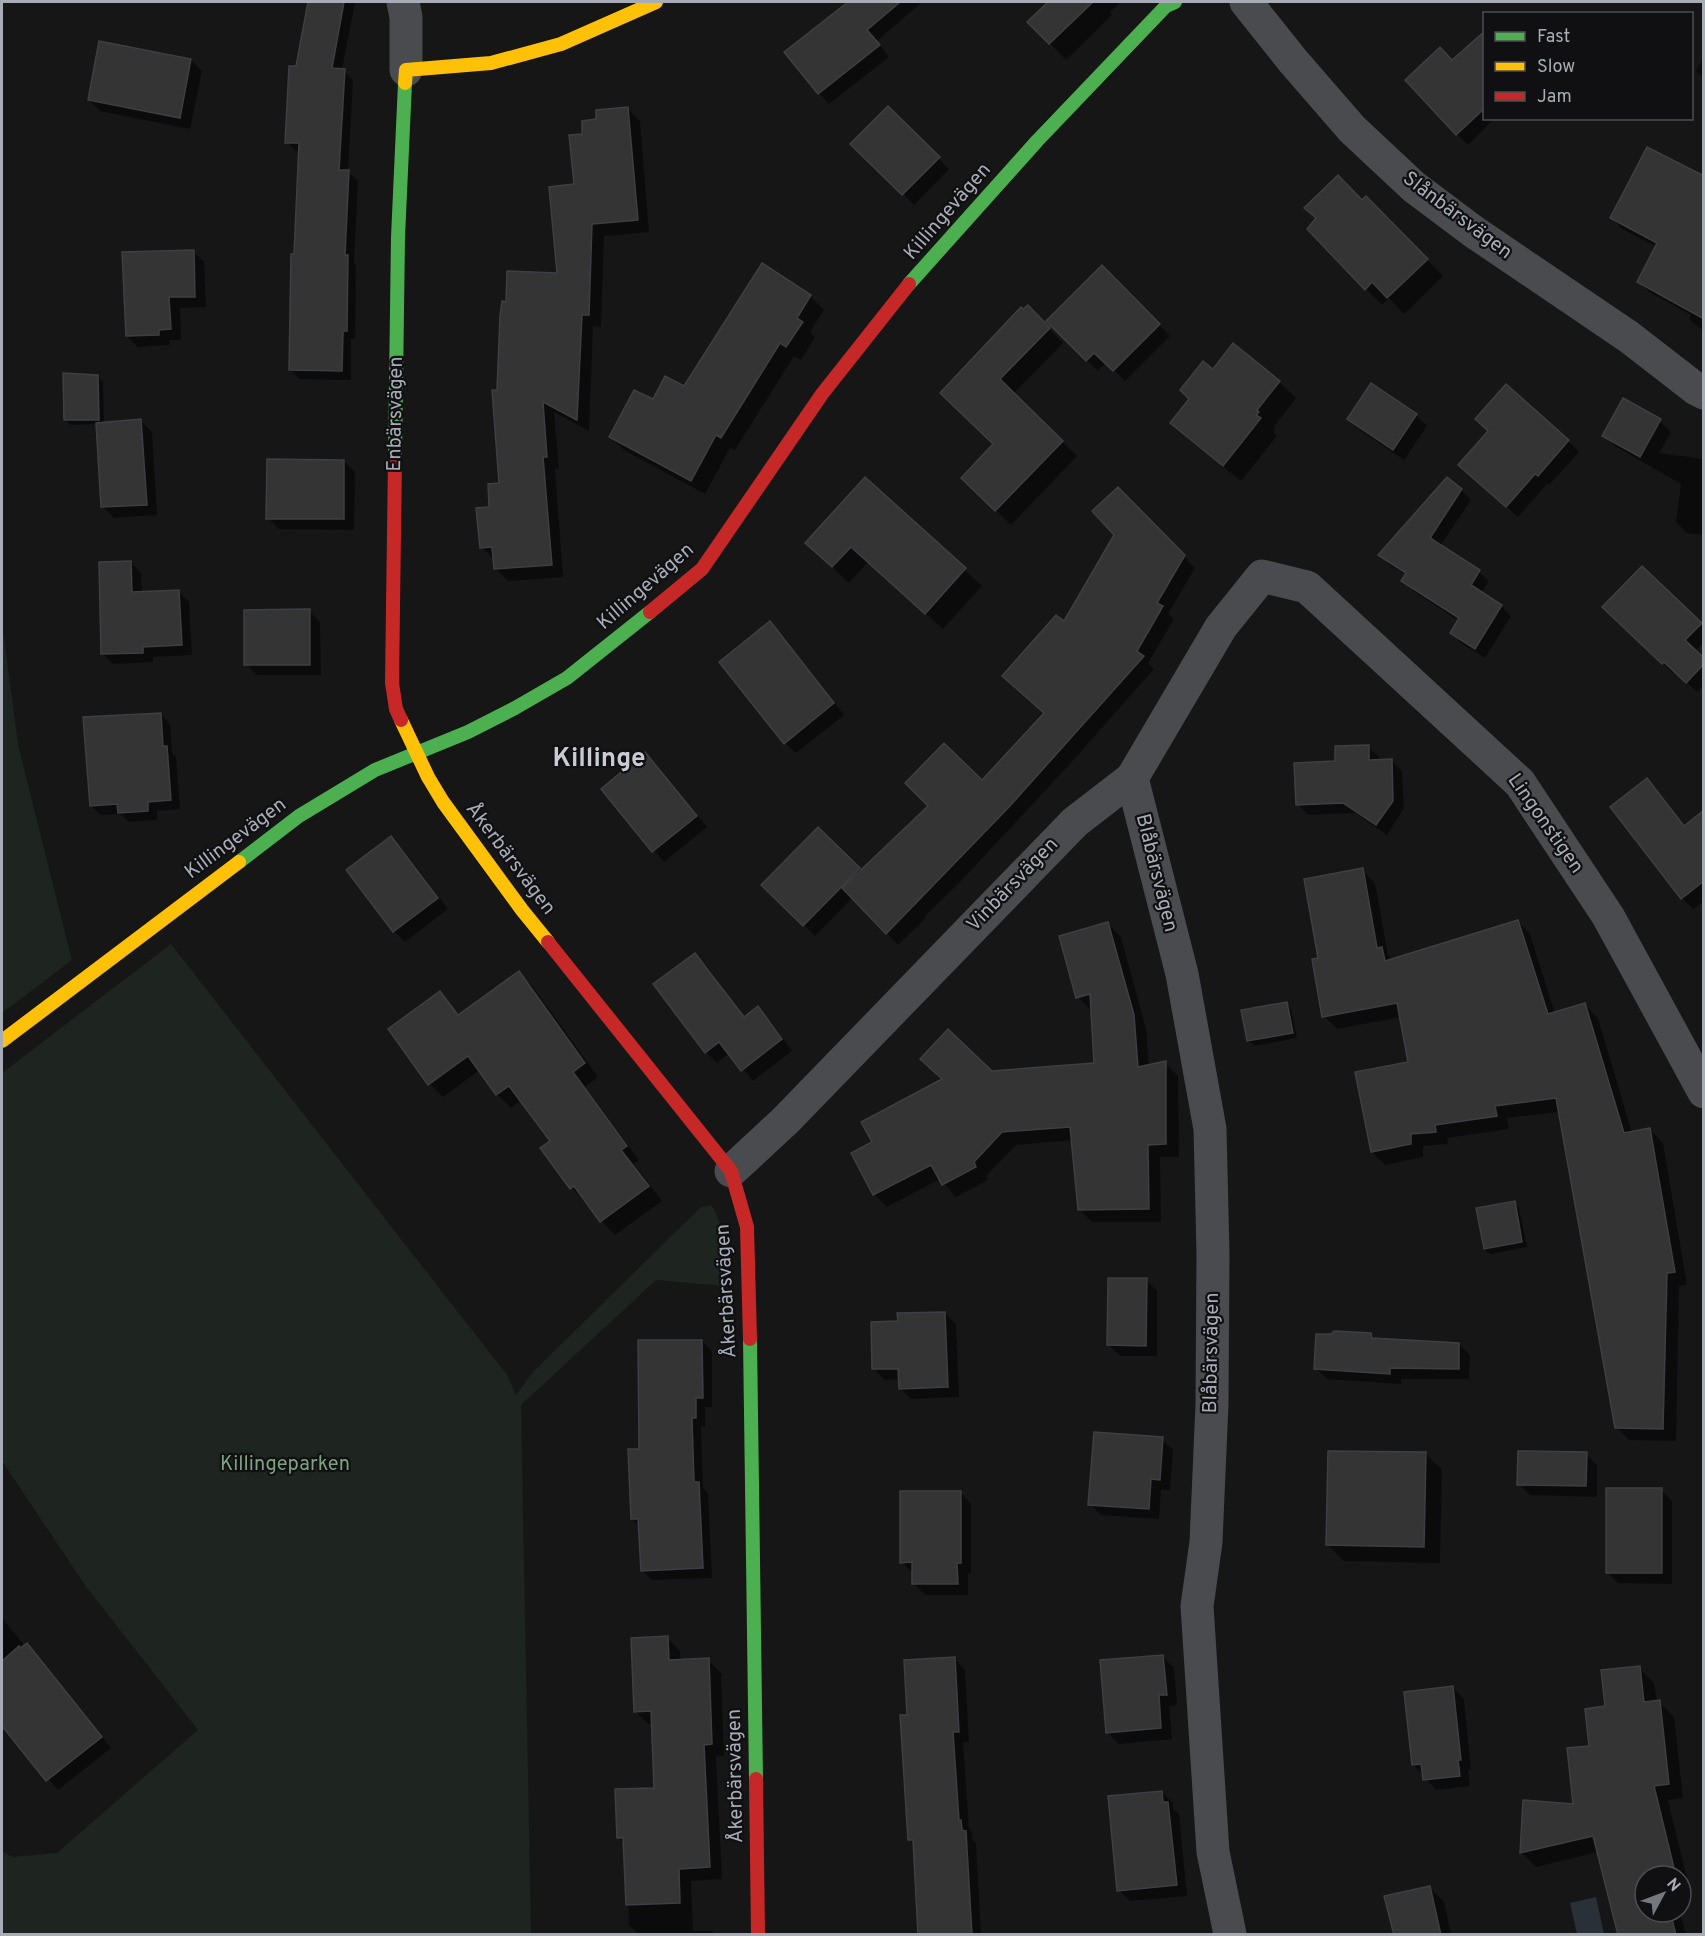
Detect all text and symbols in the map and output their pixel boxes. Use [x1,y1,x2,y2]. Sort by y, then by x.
legend [1483,12,1693,120]
text: Fast [1537,26,1570,49]
text: Slow [1537,56,1575,79]
text: Jam [1537,86,1572,109]
street label: Killingevägen [899,158,997,266]
street label: Slånbärsvägen [1397,166,1517,266]
street label: Enbärsvägen [382,356,410,472]
street label: Killingevägen [592,538,700,636]
district label: Killinge [552,743,646,776]
street label: Lingonstigen [1501,769,1589,879]
street label: Killingevägen [180,792,292,886]
street label: Åkerbärsvägen [459,797,562,920]
street label: Blåbärsvägen [1129,811,1183,935]
street label: Vinbärsvägen [961,832,1065,938]
street label: Åkerbärsvägen [710,1223,743,1359]
street label: Blåbärsvägen [1198,1292,1226,1414]
park label: Killingeparken [220,1452,350,1478]
street label: Åkerbärsvägen [721,1709,750,1843]
north arrow [1633,1864,1693,1924]
text: N [1661,1875,1684,1896]

